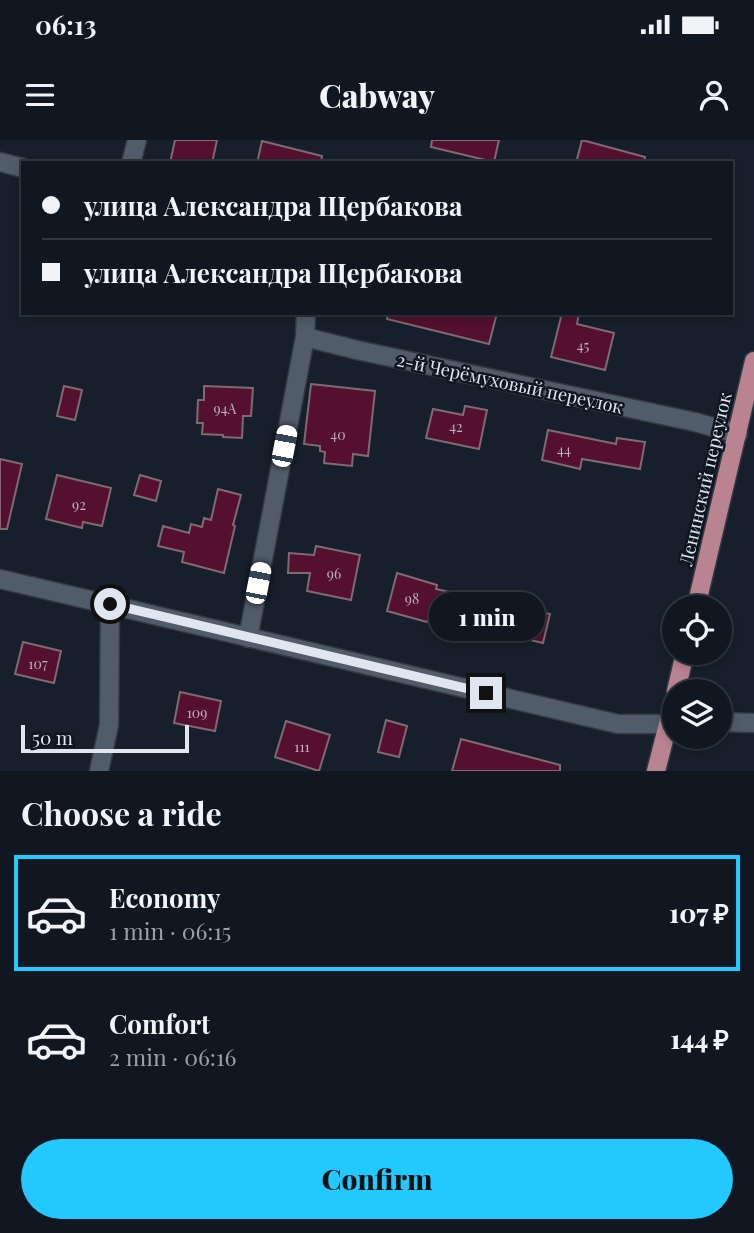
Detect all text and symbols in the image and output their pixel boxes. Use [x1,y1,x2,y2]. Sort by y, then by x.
text: 06:13 [35,7,96,42]
text: Cabway [319,73,435,116]
icon: menu [21,76,59,114]
icon: person [695,76,733,114]
text: улица Александра Щербакова [84,188,462,223]
text: улица Александра Щербакова [84,255,462,290]
house number: 45 [577,336,590,355]
street label: 2-й Черёмуховый переулок [395,347,625,419]
street label: Ленинский переулок [673,390,737,569]
house number: 94А [214,399,237,418]
house number: 42 [449,417,463,436]
car [270,423,299,469]
house number: 40 [330,425,346,444]
house number: 44 [557,440,571,459]
house number: 92 [72,495,86,514]
car [244,560,273,606]
house number: 96 [327,564,341,583]
route start [94,588,126,620]
house number: 98 [405,589,419,608]
callout: 1 min [428,592,544,640]
map controls [662,595,732,749]
button: locate [662,595,732,665]
text: 1 min [459,601,515,632]
house number: 107 [28,654,48,673]
route end [470,677,502,709]
button: layers [662,679,732,749]
house number: 109 [187,703,207,722]
scale bar [21,722,189,754]
text: 50 m [32,724,73,750]
house number: 111 [294,737,310,756]
text: Choose a ride [21,791,222,834]
text: Economy [109,880,220,915]
icon: car [25,882,88,945]
text: 107 ₽ [669,895,729,930]
text: 1 min · 06:15 [109,915,231,946]
text: Comfort [109,1006,210,1041]
icon: car [25,1008,88,1071]
text: 144 ₽ [670,1021,729,1056]
text: 2 min · 06:16 [109,1041,236,1072]
button: Confirm [21,1139,733,1219]

